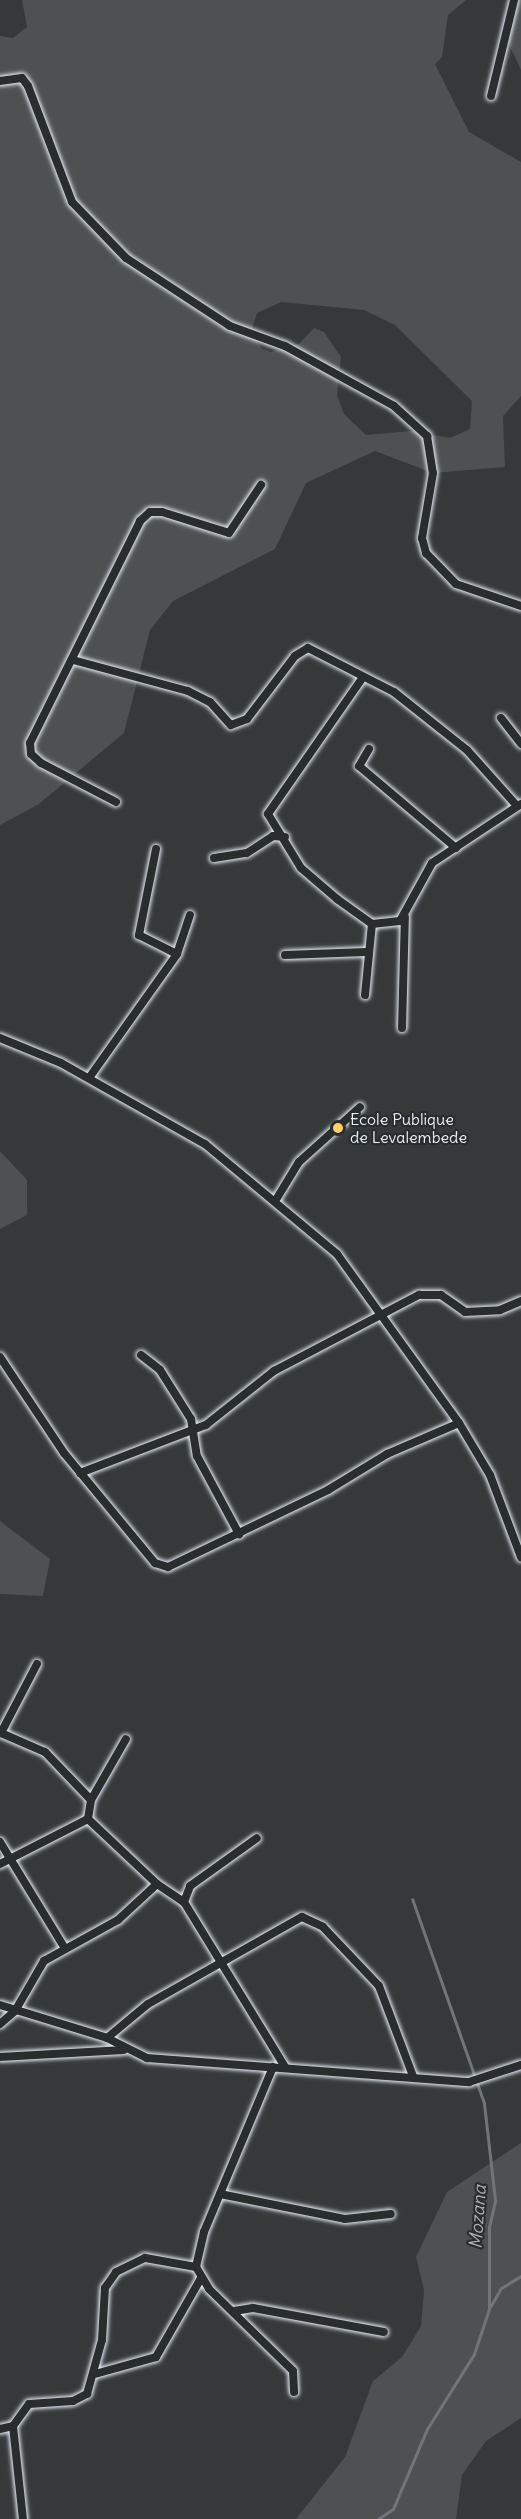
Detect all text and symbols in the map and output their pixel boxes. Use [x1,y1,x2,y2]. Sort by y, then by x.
place label: Ecole Publique de Levalembede [350,1109,467,1147]
marker: Ecole Publique de Levalembede [331,1121,345,1135]
water label: Mozana [465,2184,491,2250]

